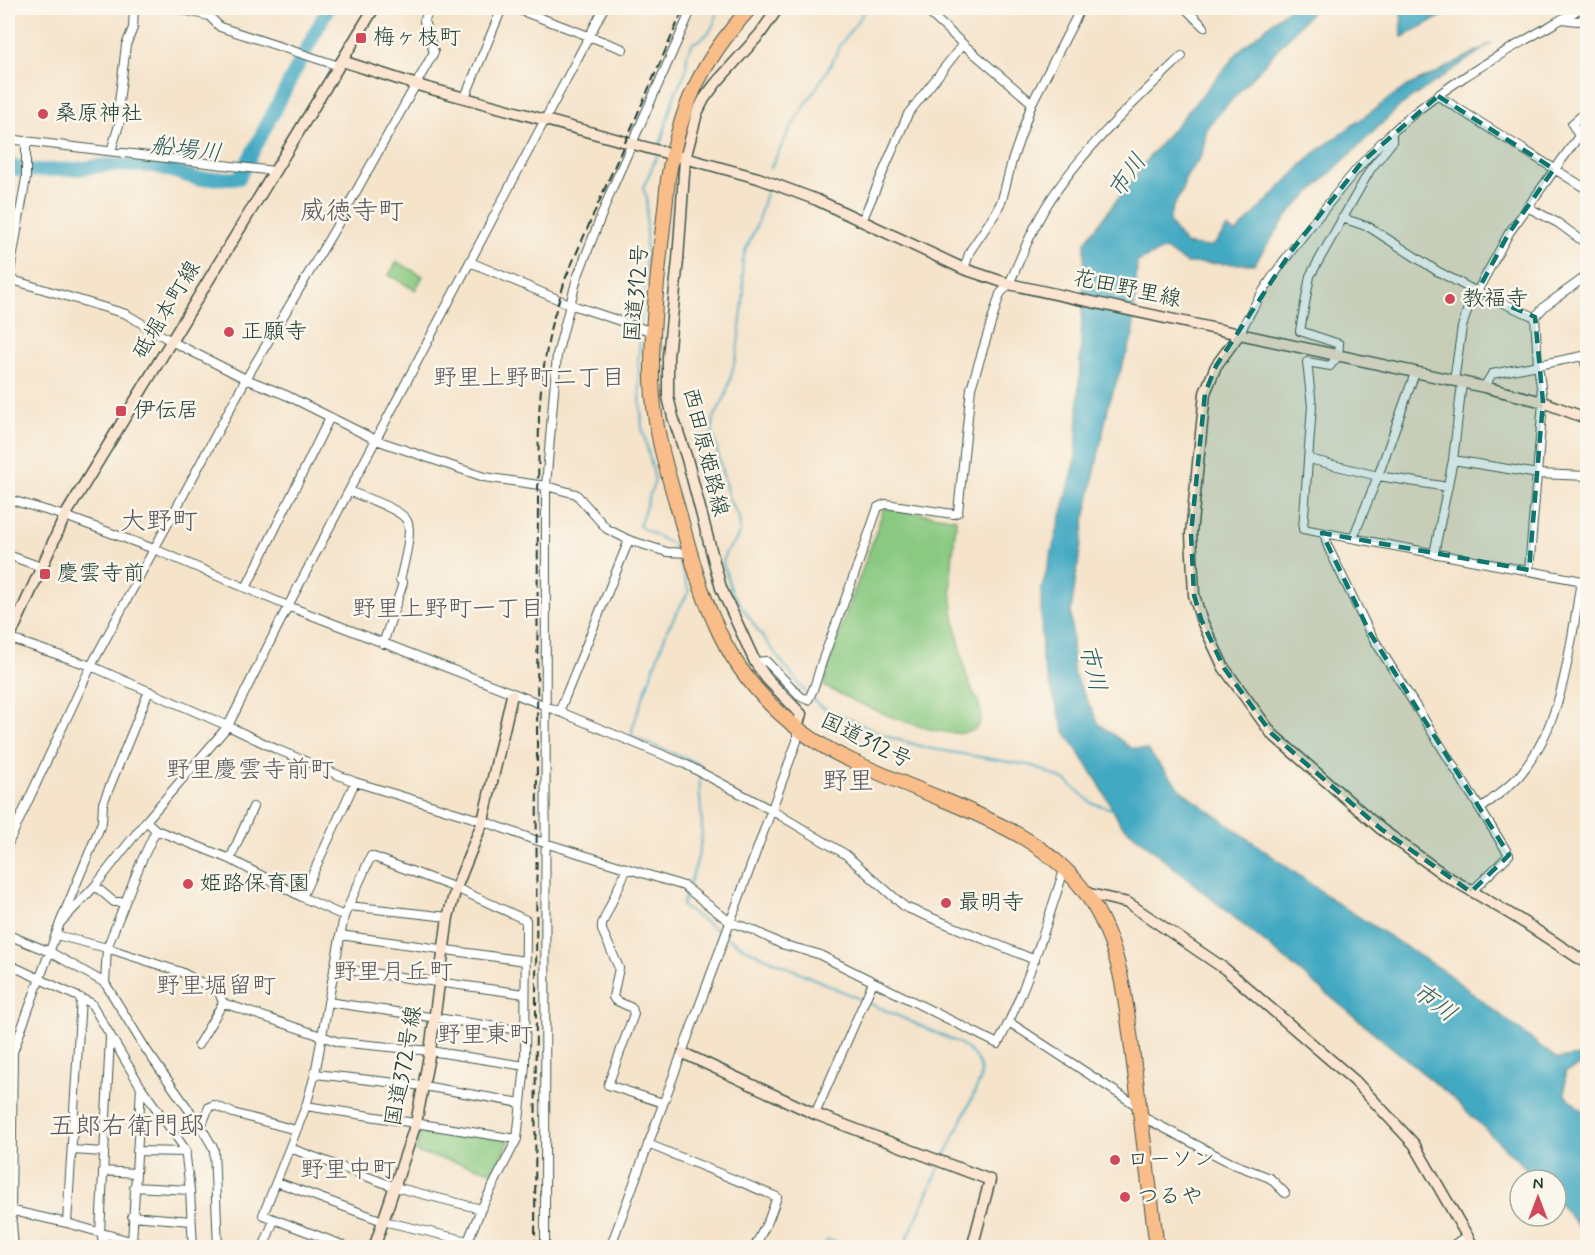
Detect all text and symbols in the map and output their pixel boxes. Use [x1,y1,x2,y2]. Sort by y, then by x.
place label: 梅ヶ枝町 [373,24,461,52]
marker: 梅ヶ枝町 [354,31,368,45]
place label: 桑原神社 [55,100,143,128]
marker: 桑原神社 [36,107,50,121]
water label: 船場川 [148,130,224,170]
water label: 市川 [1102,147,1154,205]
district label: 威徳寺町 [300,195,404,229]
street label: 国道312号 [619,243,655,343]
street label: 砥堀本町線 [127,256,207,364]
street label: 花田野里線 [1070,264,1184,314]
place label: 教福寺 [1462,285,1528,313]
marker: 教福寺 [1443,292,1457,306]
place label: 正願寺 [241,318,307,346]
marker: 正願寺 [222,325,236,339]
district label: 野里上野町二丁目 [433,363,625,394]
street label: 西田原姫路線 [675,385,735,519]
place label: 伊伝居 [133,397,199,425]
marker: 伊伝居 [114,404,128,418]
district label: 大野町 [120,505,198,539]
place label: 慶雲寺前 [57,560,145,588]
marker: 慶雲寺前 [38,567,52,581]
district label: 野里上野町一丁目 [352,594,544,625]
water label: 市川 [1071,641,1113,695]
street label: 国道312号 [816,707,916,775]
district label: 野里慶雲寺前町 [166,755,334,786]
district label: 野里 [822,765,874,799]
place label: 姫路保育園 [200,870,310,898]
marker: 姫路保育園 [181,877,195,891]
place label: 最明寺 [958,889,1024,917]
marker: 最明寺 [939,896,953,910]
district label: 野里月丘町 [333,957,453,988]
district label: 野里堀留町 [156,971,276,1002]
water label: 市川 [1406,976,1462,1030]
street label: 国道372号線 [380,1003,428,1129]
district label: 野里東町 [437,1020,533,1051]
district label: 五郎右衛門邸 [49,1110,205,1144]
place label: ローソン [1127,1146,1215,1174]
marker: ローソン [1108,1153,1122,1167]
district label: 野里中町 [300,1155,396,1186]
north arrow [1508,1168,1568,1228]
text: N [1533,1174,1543,1195]
place label: つるや [1137,1183,1203,1211]
marker: つるや [1118,1190,1132,1204]

